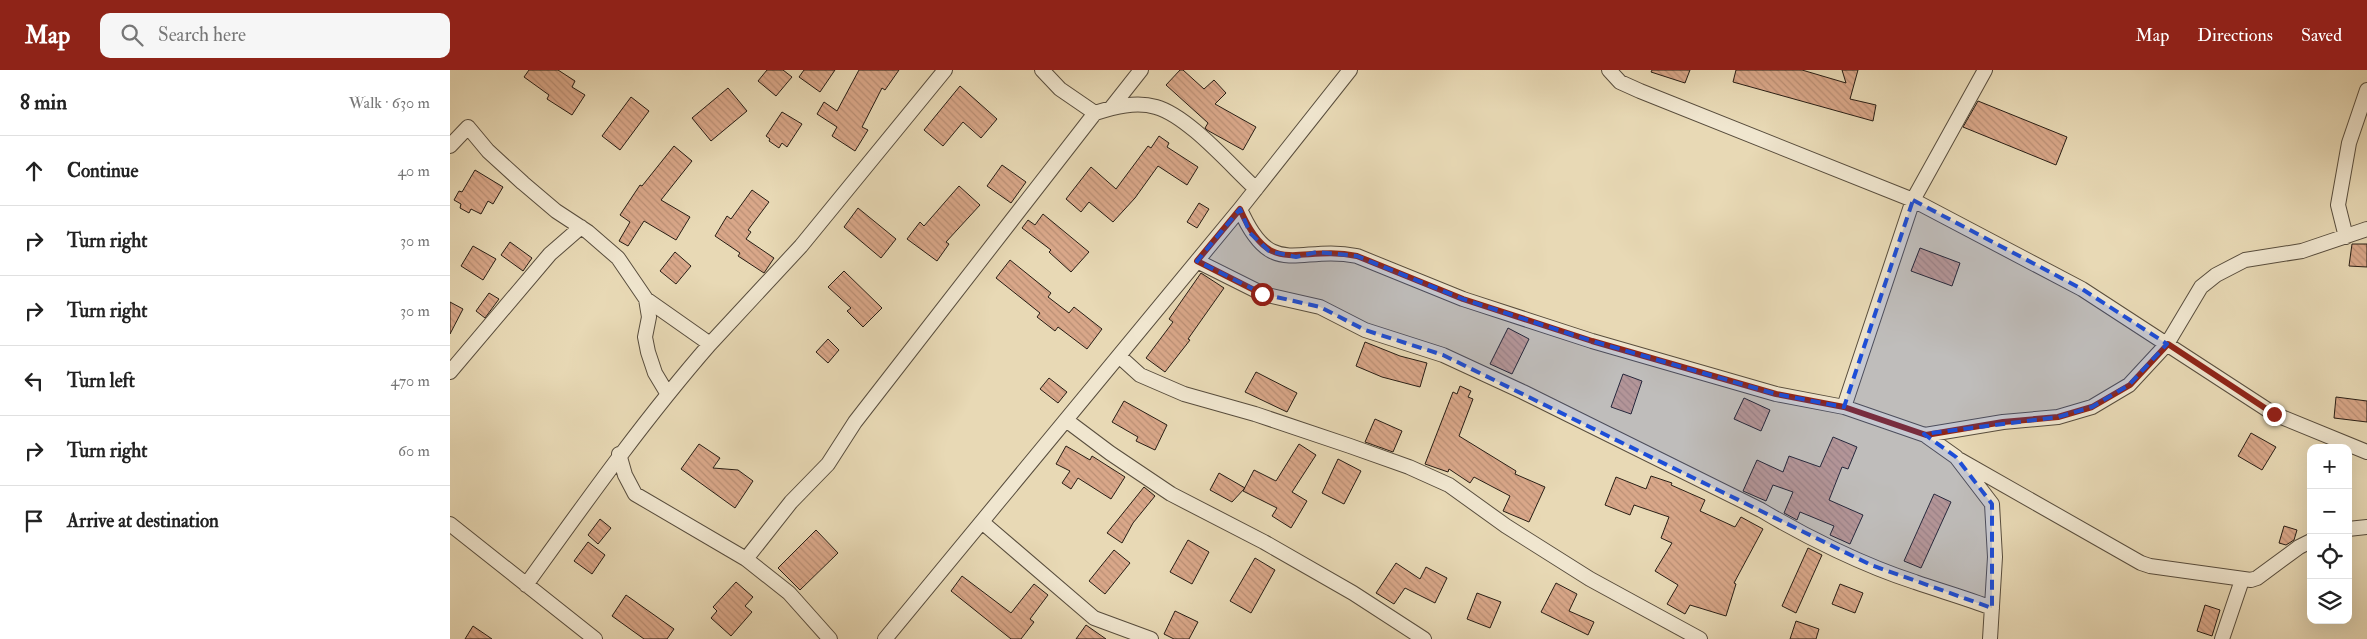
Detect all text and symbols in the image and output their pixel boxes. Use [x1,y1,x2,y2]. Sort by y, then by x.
search box [100,13,450,58]
text: Map [25,20,70,51]
icon: search [118,21,146,49]
text: Search here [158,23,246,47]
text: Map [2136,24,2169,47]
text: Directions [2197,24,2273,47]
text: Saved [2301,24,2342,47]
text: 8 min [20,89,67,116]
text: Walk · 630 m [349,93,430,113]
icon: ahead [20,157,48,185]
text: Continue [67,159,138,183]
text: 40 m [397,161,430,181]
icon: right [20,227,48,255]
text: Turn right [67,229,147,253]
text: 30 m [400,231,430,251]
route start [1251,283,1274,306]
icon: right [20,297,48,325]
text: Turn right [67,299,147,323]
text: 30 m [400,301,430,321]
icon: left [20,367,48,395]
text: Turn left [67,369,135,393]
text: 470 m [390,371,430,391]
route end [2263,403,2286,426]
icon: right [20,437,48,465]
text: Turn right [67,439,147,463]
text: 60 m [398,441,430,461]
map controls [2307,444,2352,624]
button: + [2307,444,2352,489]
button: − [2307,489,2352,534]
icon: arrive [20,507,48,535]
text: Arrive at destination [67,509,219,533]
button: locate [2307,534,2352,579]
button: layers [2307,579,2352,624]

